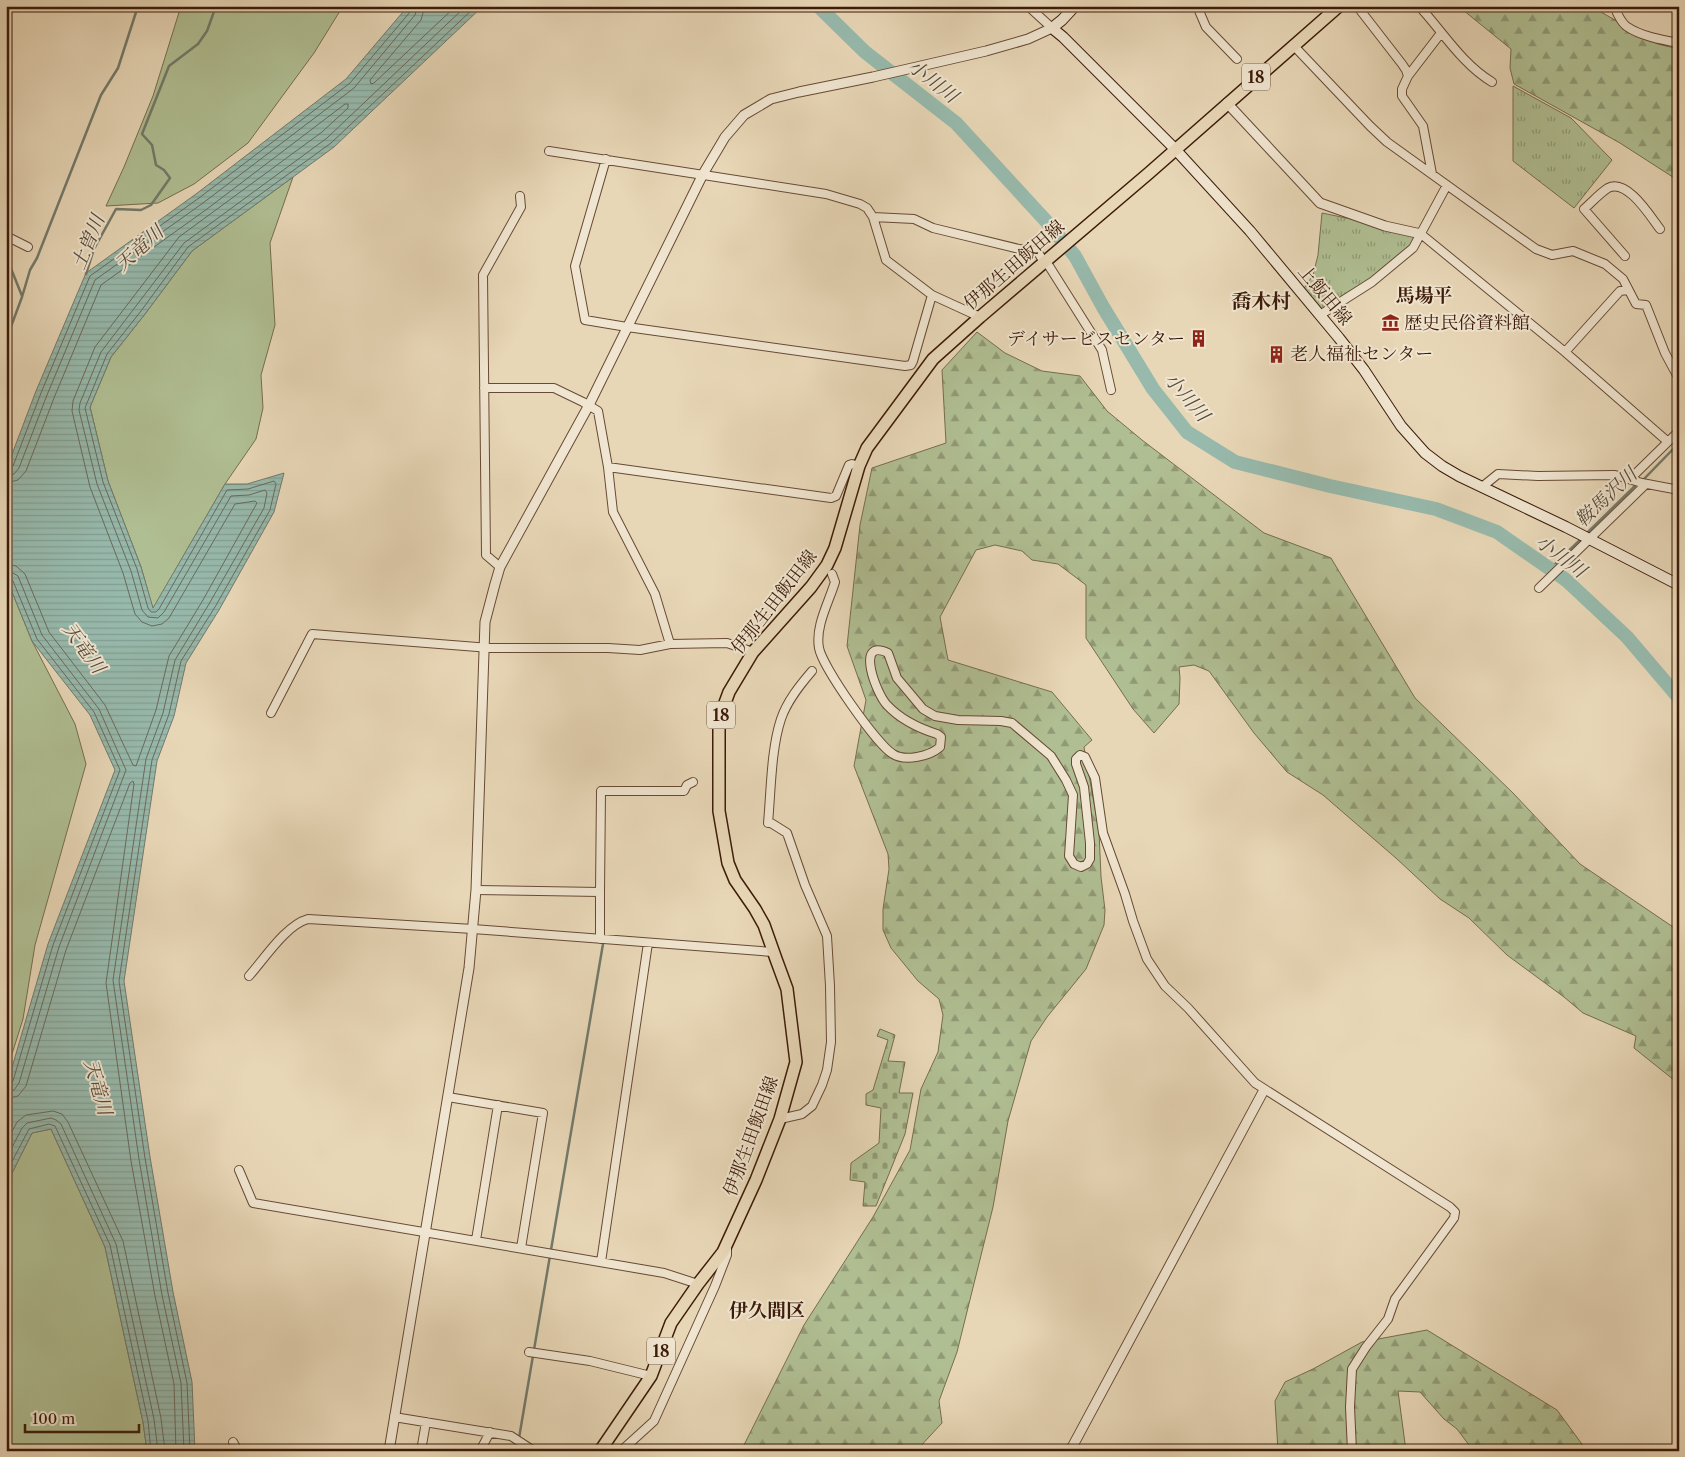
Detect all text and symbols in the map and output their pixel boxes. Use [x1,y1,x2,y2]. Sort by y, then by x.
water label: 小川川 [903,54,964,109]
road number: 18 [1242,64,1270,90]
water label: 土曽川 [67,209,110,273]
street label: 伊那生田飯田線 [959,215,1069,315]
water label: 天竜川 [110,219,169,276]
street label: 上飯田線 [1293,260,1357,330]
district label: 馬場平 [1395,284,1453,307]
district label: 喬木村 [1231,289,1291,313]
place label: 歴史民俗資料館 [1404,312,1530,334]
museum icon: 歴史民俗資料館 [1380,313,1400,333]
place label: デイサービスセンター [1007,328,1185,350]
building icon: デイサービスセンター [1189,329,1209,349]
place label: 老人福祉センター [1290,343,1433,365]
building icon: 老人福祉センター [1266,344,1286,364]
water label: 小川川 [1160,368,1216,428]
water label: 鞍馬沢川 [1570,461,1643,531]
water label: 小川川 [1531,530,1592,584]
street label: 伊那生田飯田線 [727,546,821,658]
water label: 天竜川 [58,618,111,679]
road number: 18 [707,702,735,728]
water label: 天竜川 [79,1056,117,1119]
street label: 伊那生田飯田線 [719,1073,783,1199]
district label: 伊久間区 [729,1299,805,1322]
road number: 18 [647,1338,675,1364]
scale bar [25,1402,139,1434]
text: 100 m [32,1409,75,1428]

